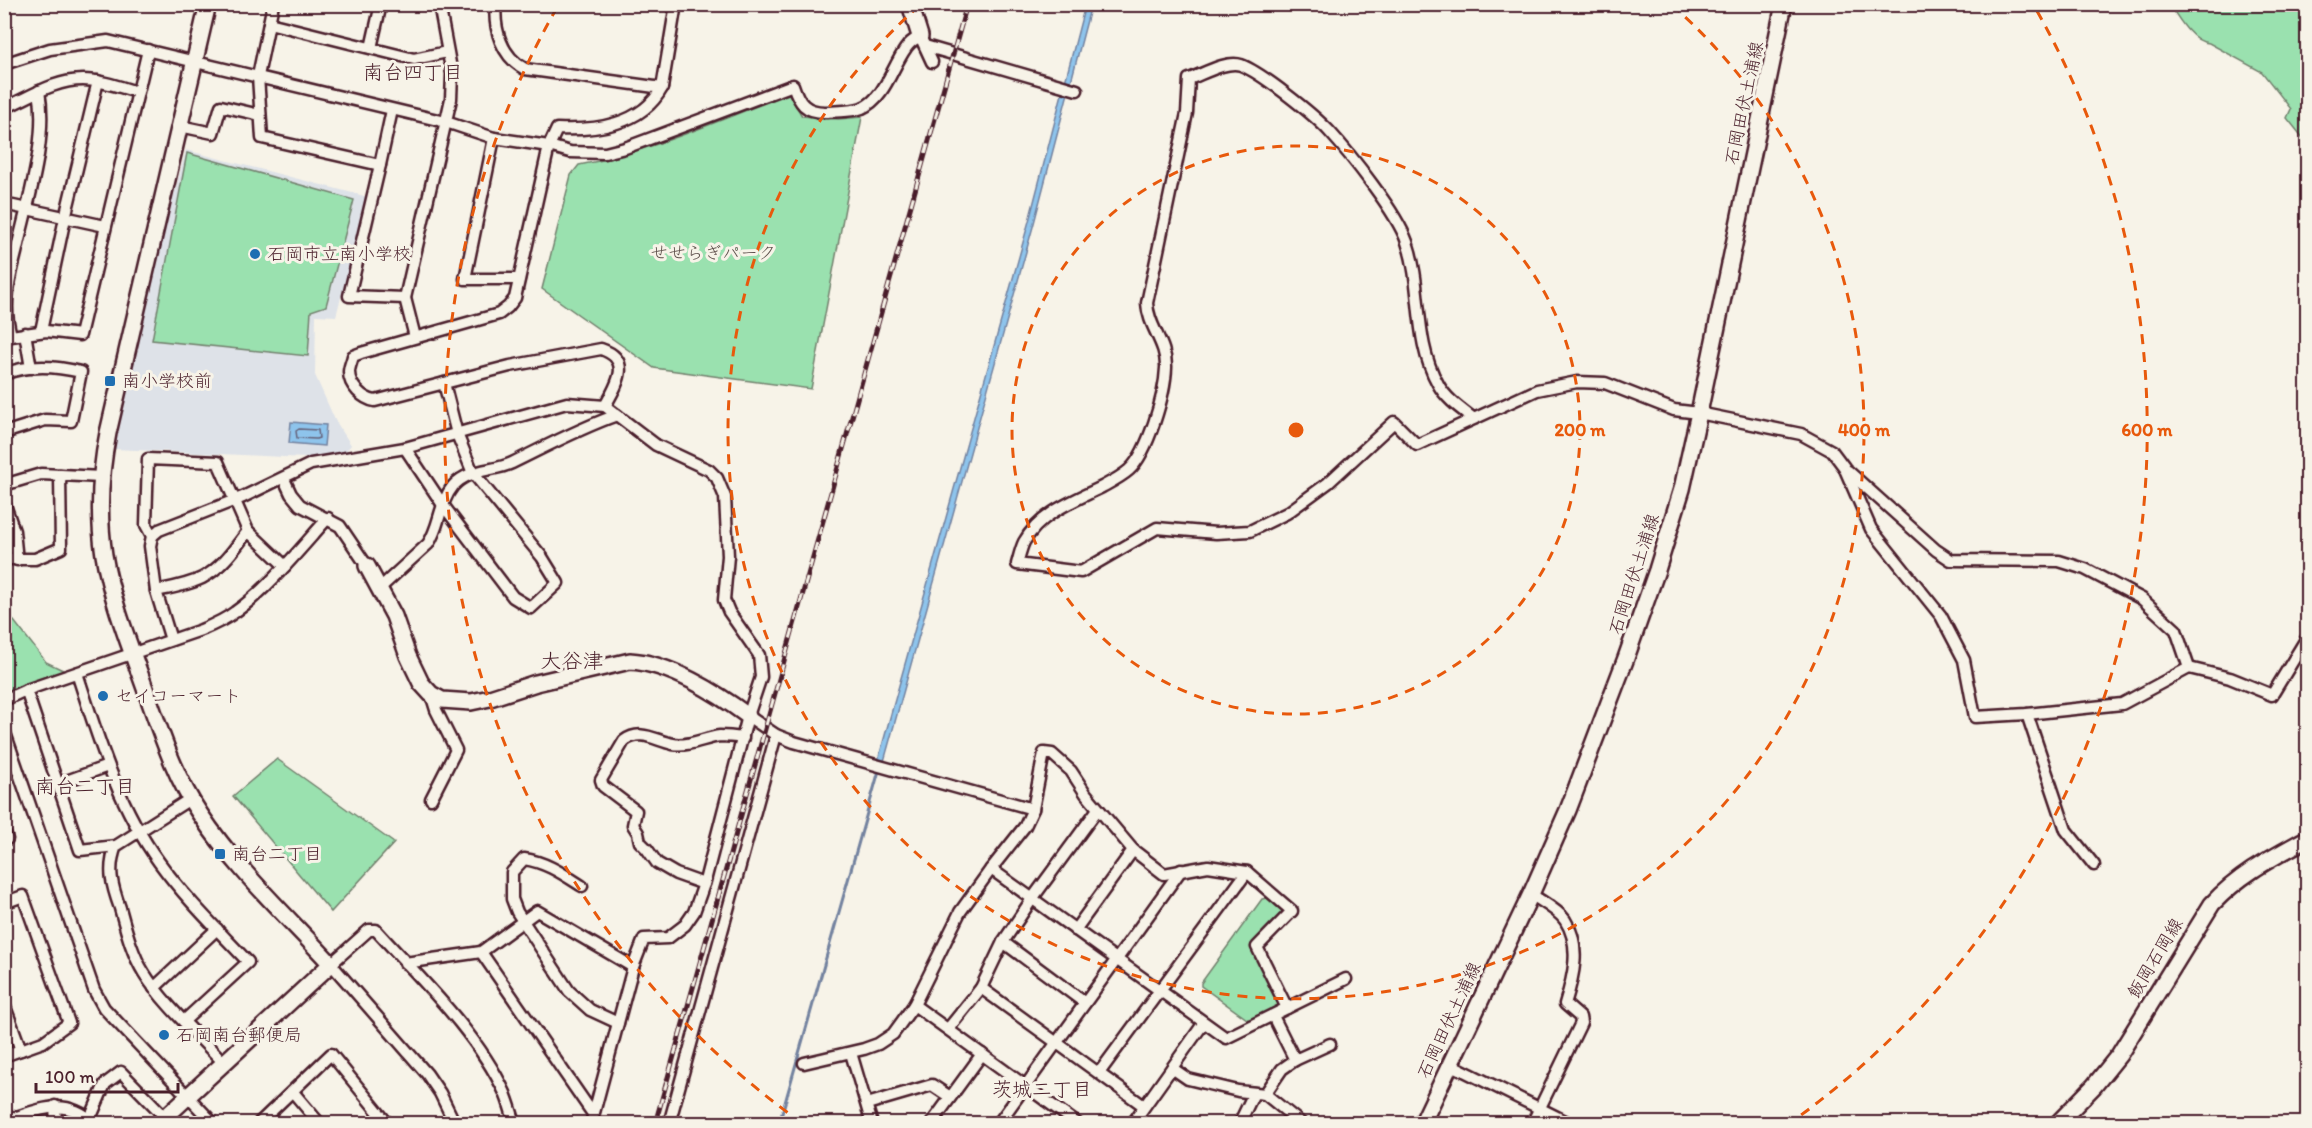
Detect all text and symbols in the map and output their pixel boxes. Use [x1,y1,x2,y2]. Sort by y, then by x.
street label: 石岡田伏土浦線 [1720,39,1768,167]
district label: 南台四丁目 [363,60,463,84]
park label: せせらぎパーク [650,242,776,264]
place label: 石岡市立南小学校 [267,243,411,265]
marker: 石岡市立南小学校 [248,247,262,261]
place label: 南小学校前 [122,370,212,392]
marker: 南小学校前 [103,374,117,388]
text: 200 m [1555,419,1606,441]
text: 400 m [1838,419,1891,441]
text: 600 m [2122,419,2173,441]
centre of rings [1286,420,1306,440]
street label: 石岡田伏土浦線 [1604,511,1664,637]
district label: 大谷津 [541,648,604,673]
place label: セイコーマート [115,685,241,707]
marker: セイコーマート [96,689,110,703]
district label: 南台二丁目 [35,774,135,798]
place label: 南台二丁目 [232,843,322,865]
marker: 南台二丁目 [213,847,227,861]
street label: 飯岡石岡線 [2122,914,2188,1002]
street label: 石岡田伏土浦線 [1412,958,1486,1082]
place label: 石岡南台郵便局 [176,1024,302,1046]
marker: 石岡南台郵便局 [157,1028,171,1042]
scale bar [36,1056,178,1094]
text: 100 m [45,1066,95,1088]
district label: 茨城二丁目 [992,1077,1092,1101]

